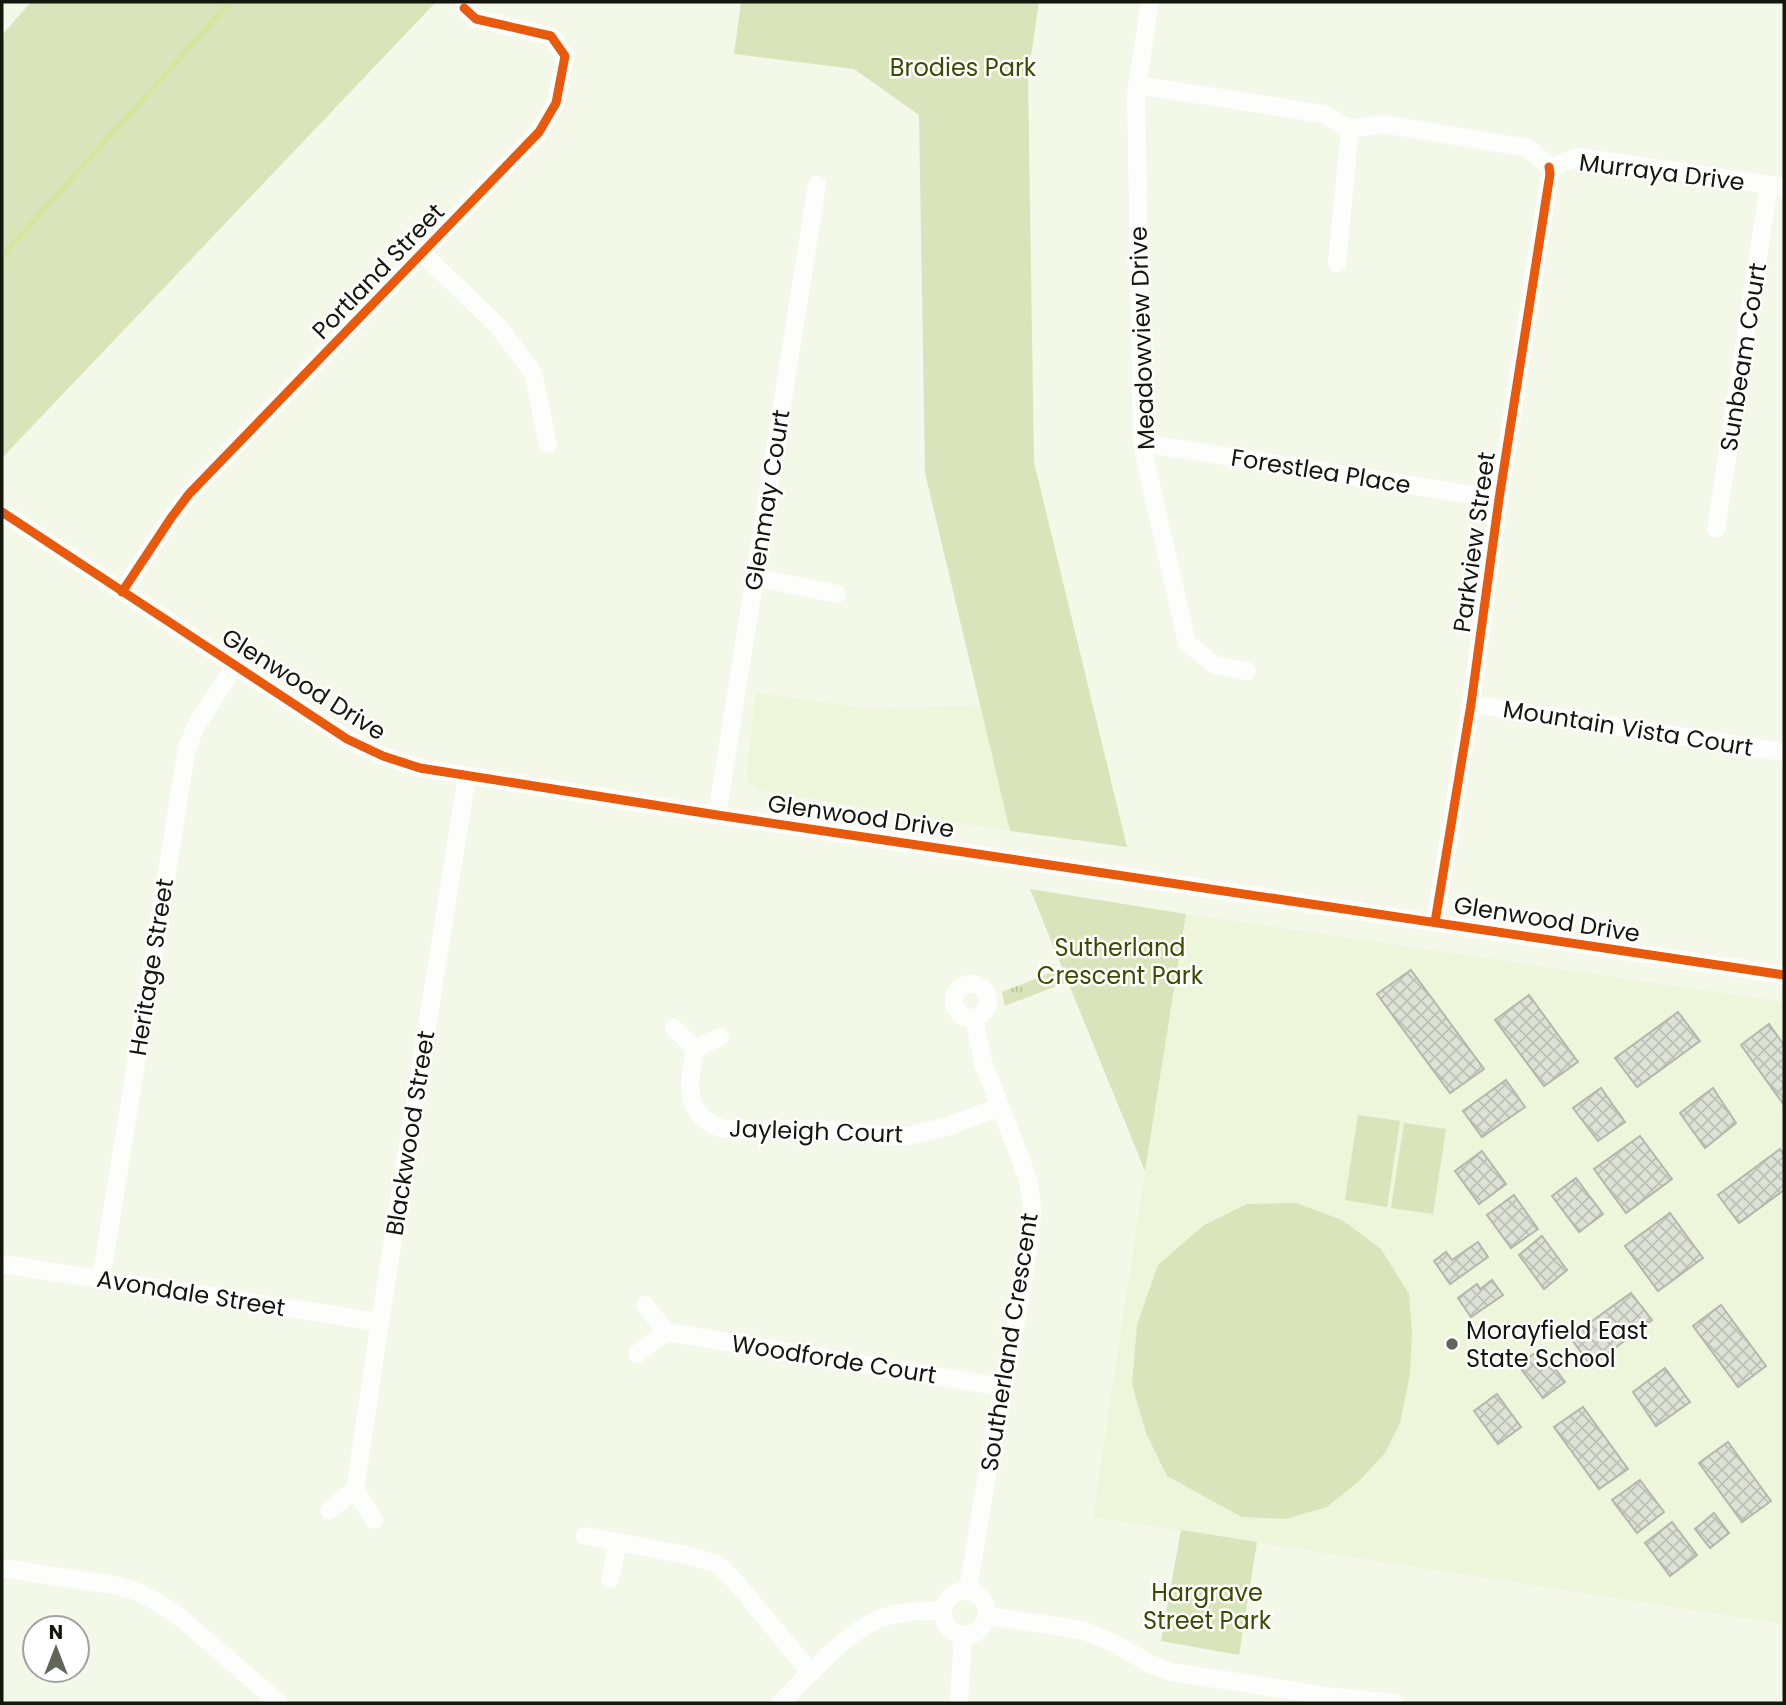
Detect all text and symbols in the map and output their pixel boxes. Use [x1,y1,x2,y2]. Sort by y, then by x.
park label: Brodies Park [890,51,1037,84]
street label: Murraya Drive [1577,145,1747,199]
street label: Portland Street [305,196,451,346]
street label: Meadowview Drive [1122,226,1162,450]
street label: Sunbeam Court [1712,260,1774,454]
street label: Glenmay Court [736,407,798,593]
street label: Forestlea Place [1229,441,1413,501]
street label: Parkview Street [1445,450,1503,634]
street label: Glenwood Drive [216,620,392,748]
street label: Mountain Vista Court [1501,692,1755,764]
street label: Glenwood Drive [766,787,956,845]
street label: Heritage Street [121,876,181,1058]
street label: Glenwood Drive [1452,888,1642,950]
park label: Sutherland Crescent Park [1037,931,1204,992]
street label: Blackwood Street [378,1028,442,1238]
street label: Jayleigh Court [728,1111,904,1151]
street label: Southerland Crescent [972,1210,1046,1474]
street label: Avondale Street [94,1262,288,1324]
place label: Morayfield East State School [1466,1314,1648,1375]
street label: Woodforde Court [729,1327,939,1391]
marker: Morayfield East State School [1444,1336,1460,1352]
park label: Hargrave Street Park [1143,1576,1272,1637]
north arrow [21,1614,91,1684]
text: N [49,1619,63,1646]

